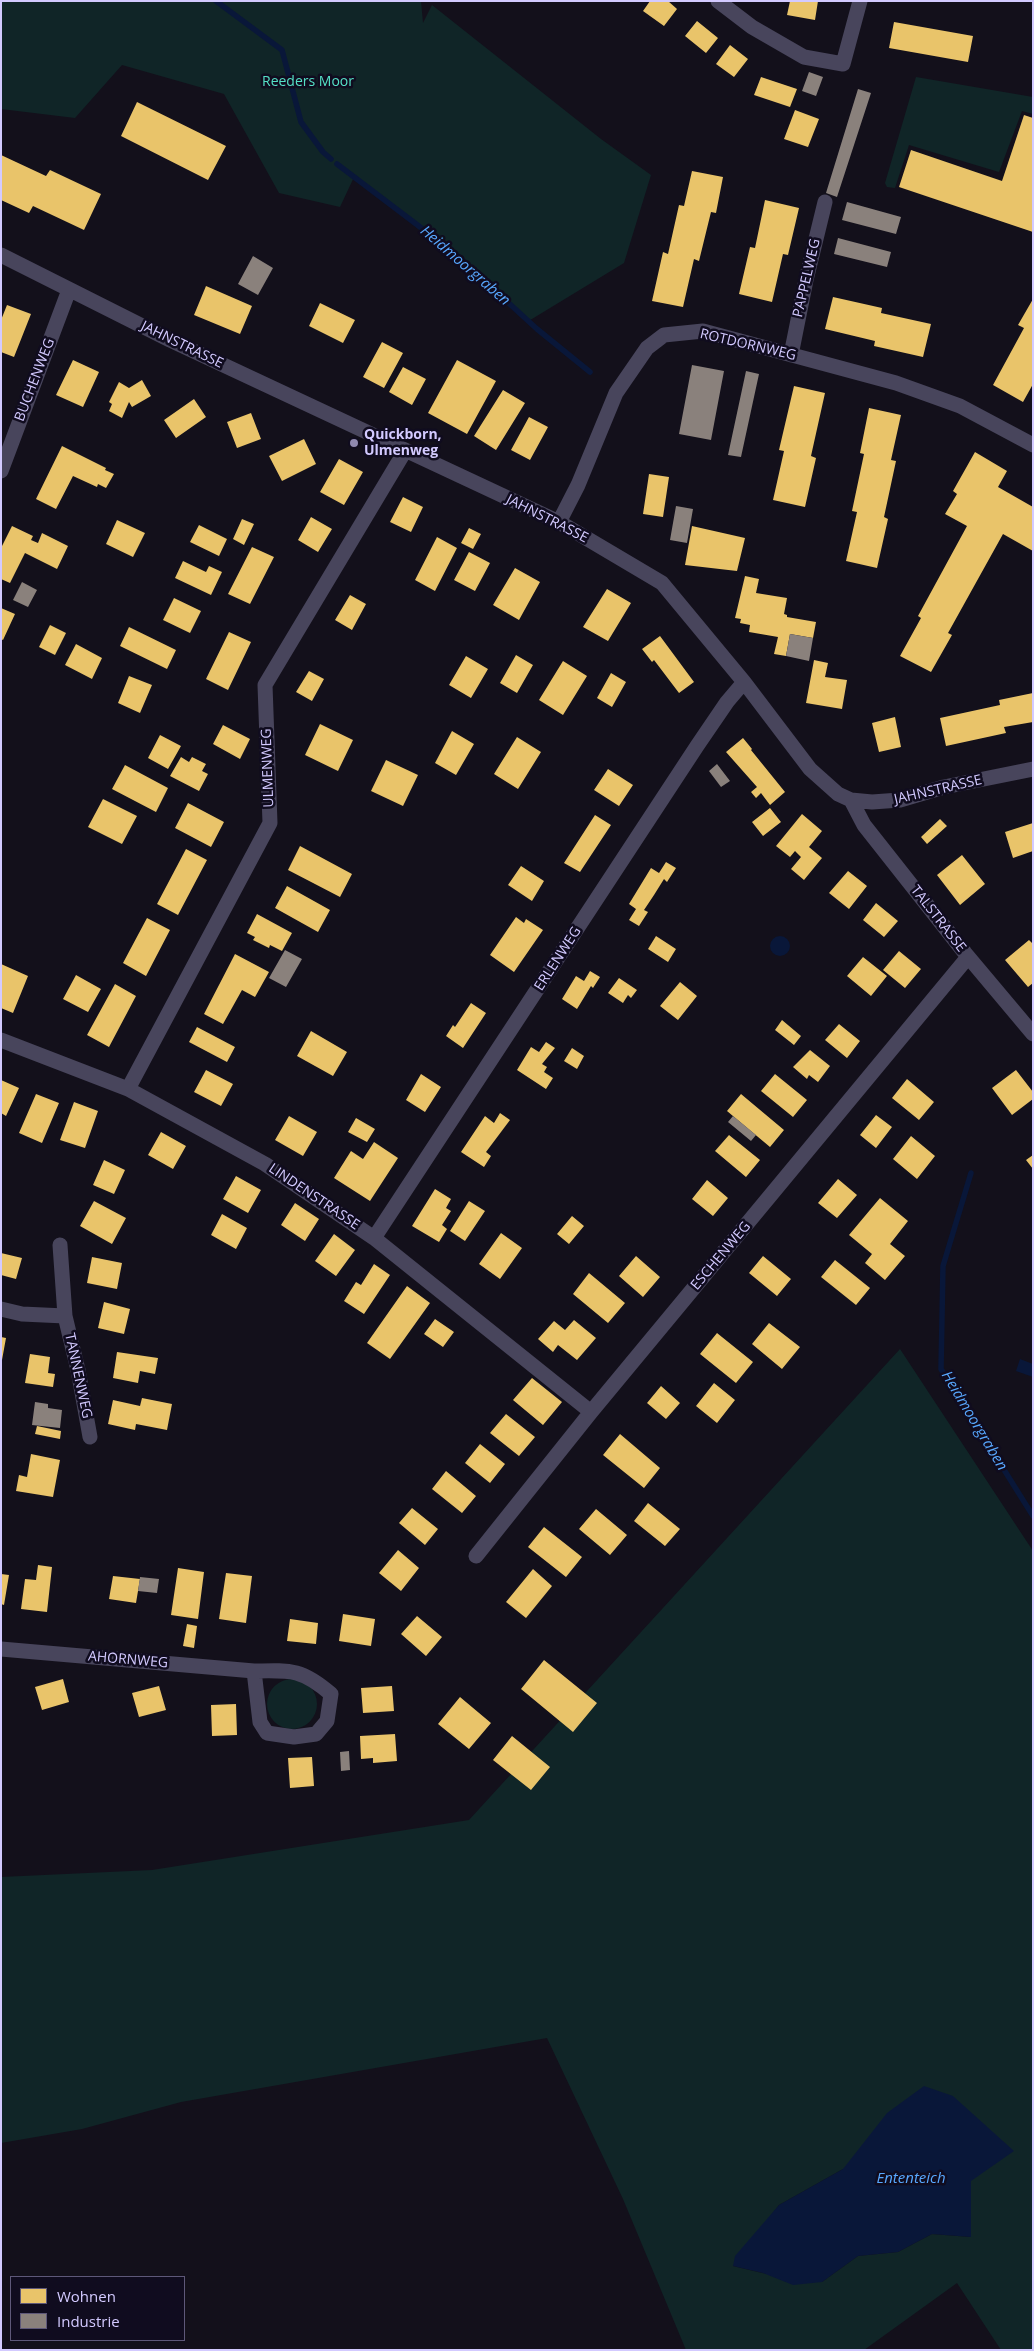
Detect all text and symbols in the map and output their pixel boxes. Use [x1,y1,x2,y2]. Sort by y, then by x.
park label: Reeders Moor [262,74,354,90]
water label: Heidmoorgraben [416,222,514,310]
street label: PAPPELWEG [790,237,824,319]
street label: JAHNSTRASSE [138,318,226,372]
street label: ROTDORNWEG [698,326,798,364]
street label: BUCHENWEG [11,336,59,424]
place label: Quickborn, Ulmenweg [364,427,442,460]
marker: Quickborn, Ulmenweg [348,437,360,449]
street label: JAHNSTRASSE [503,491,591,547]
street label: ULMENWEG [258,728,278,808]
street label: JAHNSTRASSE [893,772,983,808]
street label: TALSTRASSE [907,882,969,956]
street label: ERLENWEG [531,924,585,994]
street label: LINDENSTRASSE [265,1160,363,1234]
street label: ESCHENWEG [688,1219,754,1293]
street label: TANNENWEG [61,1332,95,1420]
water label: Heidmoorgraben [937,1368,1011,1474]
street label: AHORNWEG [87,1648,169,1672]
water label: Ententeich [876,2170,946,2188]
legend [10,2276,185,2341]
text: Wohnen [57,2286,116,2306]
text: Industrie [57,2311,120,2331]

